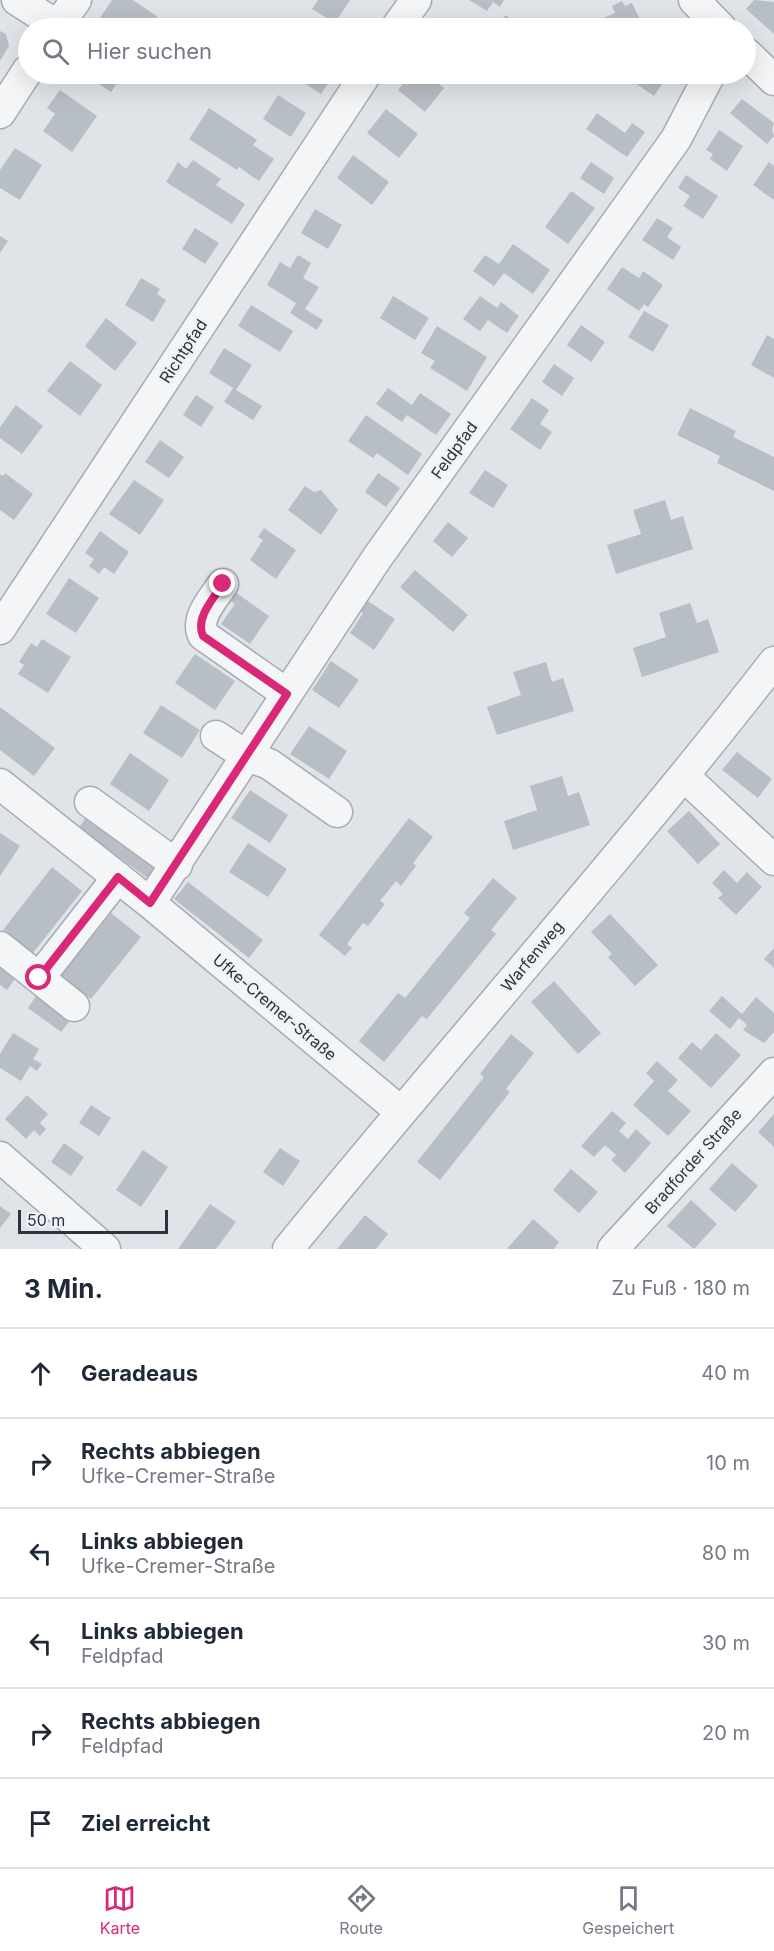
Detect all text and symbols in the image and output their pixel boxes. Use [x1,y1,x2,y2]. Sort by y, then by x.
search box [18,18,756,84]
icon: search [39,35,72,68]
text: Hier suchen [87,38,212,64]
street label: Richtpfad [155,315,211,387]
street label: Feldpfad [426,417,482,483]
route end [209,570,235,596]
street label: Warfenweg [497,916,567,996]
street label: Ufke-Cremer-Straße [209,949,341,1065]
route start [25,964,51,990]
street label: Bradforder Straße [640,1104,746,1218]
scale bar [18,1207,168,1234]
text: 50 m [27,1210,65,1230]
text: 3 Min. [24,1273,103,1304]
text: Zu Fuß · 180 m [611,1276,750,1300]
icon: ahead [24,1357,57,1390]
text: Geradeaus [81,1360,198,1386]
text: 40 m [701,1361,750,1385]
text: Rechts abbiegen [81,1438,261,1464]
icon: right [24,1447,57,1480]
text: 10 m [706,1451,750,1475]
text: Ufke-Cremer-Straße [81,1464,275,1488]
text: Links abbiegen [81,1528,244,1554]
icon: left [24,1537,57,1570]
text: 80 m [702,1541,750,1565]
text: Ufke-Cremer-Straße [81,1554,275,1578]
text: Links abbiegen [81,1618,244,1644]
icon: left [24,1627,57,1660]
text: 30 m [702,1631,750,1655]
text: Feldpfad [81,1644,164,1668]
text: Rechts abbiegen [81,1708,261,1734]
icon: right [24,1717,57,1750]
text: 20 m [702,1721,750,1745]
text: Feldpfad [81,1734,164,1758]
icon: arrive [24,1807,57,1840]
text: Ziel erreicht [81,1810,210,1836]
tab: Karte [100,1882,140,1938]
tab: Route [339,1882,383,1938]
tab: Gespeichert [582,1882,674,1938]

